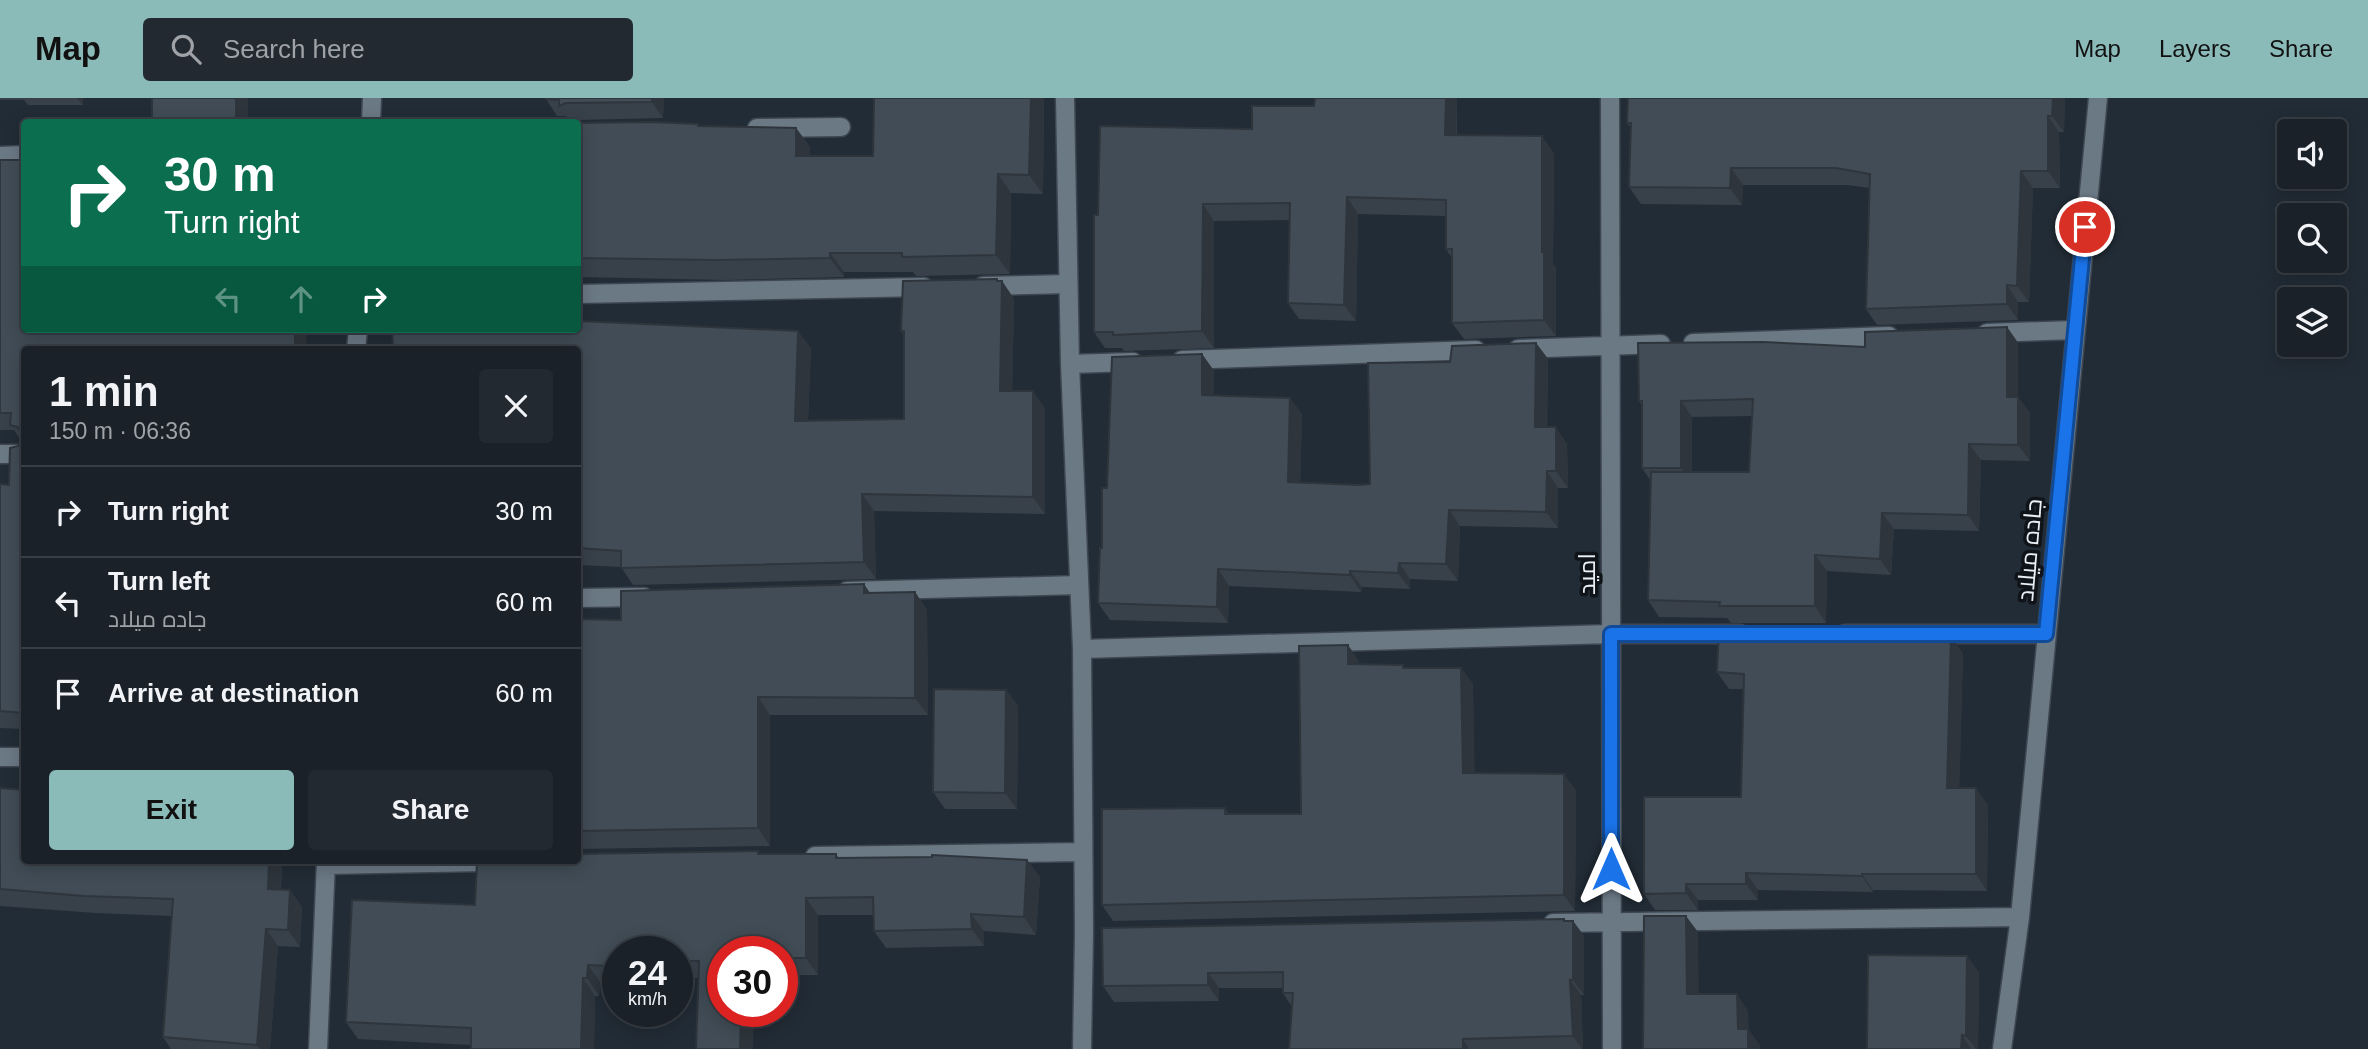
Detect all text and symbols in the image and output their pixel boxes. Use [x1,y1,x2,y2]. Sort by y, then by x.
search box [143,18,633,81]
text: Map [35,30,101,67]
icon: search [167,30,205,68]
text: Search here [223,34,365,64]
text: Map [2074,35,2121,62]
text: Layers [2159,35,2231,62]
text: Share [2269,35,2333,62]
map controls [2277,119,2347,357]
button: sound [2277,119,2347,189]
icon: right [49,147,140,238]
text: 30 m [164,147,276,201]
pin [2055,197,2115,257]
button: search [2277,203,2347,273]
text: Turn right [164,204,300,240]
icon: arrive [2066,208,2104,246]
icon: left [209,280,247,318]
icon: ahead [282,280,320,318]
icon: right [355,280,393,318]
button: layers [2277,287,2347,357]
text: 1 min [49,368,159,415]
button: close [479,369,553,443]
text: 150 m · 06:36 [49,418,191,444]
icon: right [49,493,87,531]
text: Turn right [108,496,229,526]
text: 30 m [495,496,553,526]
street label: جاده میلاد [2011,498,2047,602]
street label: امید [1573,553,1600,595]
text: Turn left [108,566,210,596]
icon: left [49,584,87,622]
text: 60 m [495,587,553,617]
text: جاده میلاد [108,606,207,632]
icon: arrive [49,675,87,713]
text: Arrive at destination [108,678,359,708]
text: 60 m [495,678,553,708]
button: Exit [49,770,294,850]
button: Share [308,770,553,850]
position arrow [1574,832,1648,906]
speed limit sign: 30 [707,936,798,1027]
text: 24 [628,953,667,992]
text: km/h [628,989,667,1009]

